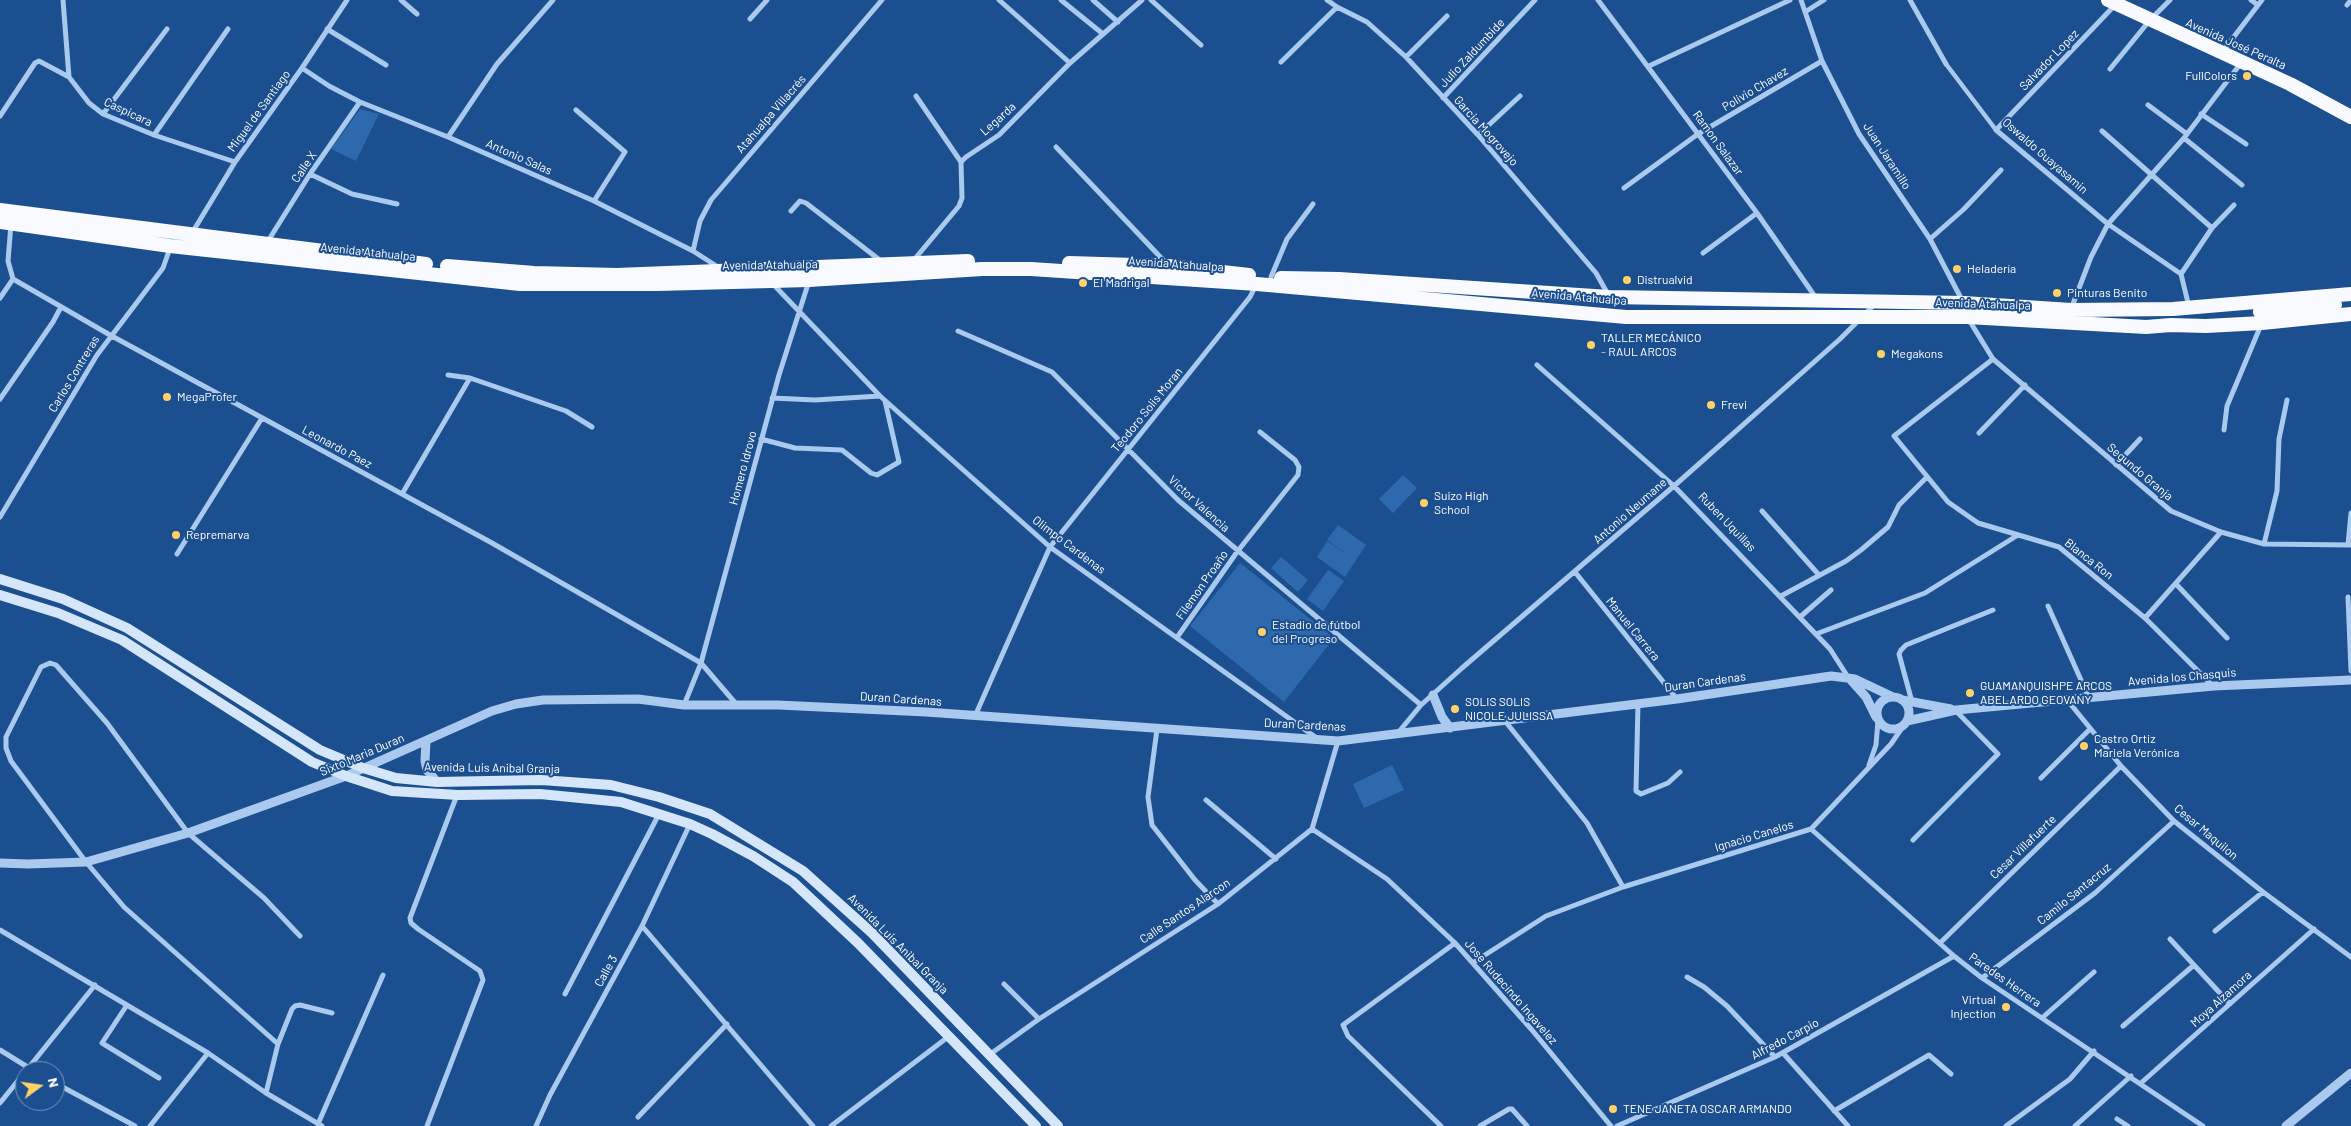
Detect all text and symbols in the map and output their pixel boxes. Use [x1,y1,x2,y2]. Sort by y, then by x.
street label: Avenida José Peralta [2184,15,2288,73]
street label: Julio Zaldumbide [1436,16,1508,90]
street label: Salvador Lopez [2016,27,2082,93]
street label: Polivio Chavez [1720,64,1790,114]
street label: Miguel de Santiago [225,67,293,155]
place label: FullColors [2185,69,2237,83]
marker: FullColors [2241,70,2253,82]
street label: Atahualpa Villacrés [733,72,809,156]
street label: Garcia Mogrovejo [1451,93,1521,169]
street label: Caspicara [102,95,154,129]
street label: Legarda [977,99,1019,139]
street label: Ramon Salazar [1690,108,1746,178]
street label: Oswaldo Guayasamin [1999,115,2091,197]
street label: Juan Jaramillo [1860,120,1914,192]
street label: Antonio Salas [484,136,554,178]
street label: Calle X [288,149,320,185]
street label: Avenida Atahualpa [320,240,416,264]
street label: Avenida Atahualpa [1128,253,1224,275]
street label: Avenida Atahualpa [722,257,818,273]
place label: Heladería [1967,262,2016,276]
marker: Heladería [1951,263,1963,275]
place label: Distrualvid [1637,273,1693,287]
marker: Distrualvid [1621,274,1633,286]
place label: El Madrigal [1093,276,1149,290]
marker: El Madrigal [1077,277,1089,289]
street label: Avenida Atahualpa [1531,286,1627,308]
place label: Pinturas Benito [2067,286,2147,300]
marker: Pinturas Benito [2051,287,2063,299]
street label: Avenida Atahualpa [1935,295,2031,313]
place label: TALLER MECÁNICO - RAUL ARCOS [1601,331,1701,359]
street label: Carlos Contreras [45,333,103,415]
marker: TALLER MECÁNICO - RAUL ARCOS [1585,339,1597,351]
place label: Megakons [1891,347,1943,361]
marker: Megakons [1875,348,1887,360]
street label: Teodoro Solis Moran [1108,365,1186,455]
place label: MegaProfer [177,390,237,404]
marker: MegaProfer [161,391,173,403]
place label: Frevi [1721,398,1747,412]
marker: Frevi [1705,399,1717,411]
street label: Leonardo Paez [300,423,374,471]
street label: Homero Idrovo [726,429,760,507]
street label: Segundo Granja [2104,440,2176,504]
street label: Victor Valencia [1165,473,1233,535]
street label: Antonio Neumane [1590,475,1670,547]
place label: Suizo High School [1434,489,1489,517]
street label: Ruben Uquillas [1695,489,1759,555]
marker: Suizo High School [1418,497,1430,509]
street label: Olimpo Cardenas [1030,513,1108,577]
place label: Repremarva [186,528,249,542]
marker: Repremarva [170,529,182,541]
street label: Blanca Ron [2062,536,2116,582]
street label: Filemon Proaño [1173,548,1231,622]
street label: Manuel Carrera [1603,594,1663,664]
place label: Estadio de fútbol del Progreso [1272,618,1360,646]
marker: Estadio de fútbol del Progreso [1256,626,1268,638]
street label: Avenida los Chasquis [2127,665,2237,689]
street label: Duran Cardenas [1663,669,1747,695]
place label: GUAMANQUISHPE ARCOS ABELARDO GEOVANY [1980,679,2112,707]
marker: GUAMANQUISHPE ARCOS ABELARDO GEOVANY [1964,687,1976,699]
street label: Duran Cardenas [860,689,942,709]
place label: SOLIS SOLIS NICOLE JULISSA [1465,695,1553,723]
marker: SOLIS SOLIS NICOLE JULISSA [1449,703,1461,715]
street label: Duran Cardenas [1264,716,1346,734]
street label: Sixto Maria Duran [318,731,406,779]
place label: Castro Ortiz Mariela Verónica [2094,732,2179,760]
marker: Castro Ortiz Mariela Verónica [2078,740,2090,752]
street label: Avenida Luis Anibal Granja [424,760,560,776]
street label: Cesar Maquilon [2171,801,2241,863]
street label: Cesar Villafuerte [1987,812,2059,882]
street label: Ignacio Canelos [1713,817,1795,855]
street label: Camilo Santacruz [2034,860,2114,928]
street label: Calle Santos Alarcon [1137,875,1233,947]
street label: Avenida Luis Anibal Granja [845,891,951,997]
street label: Jose Rudecindo Ingavelez [1461,937,1561,1047]
street label: Paredes Herrera [1966,950,2044,1010]
street label: Calle 3 [592,953,620,989]
street label: Moya Alzamora [2188,968,2254,1030]
place label: Virtual Injection [1950,993,1996,1021]
marker: Virtual Injection [2000,1001,2012,1013]
street label: Alfredo Carpio [1749,1015,1821,1063]
north arrow [15,1061,65,1111]
text: N [45,1076,63,1089]
place label: TENE JANETA OSCAR ARMANDO [1623,1102,1792,1116]
marker: TENE JANETA OSCAR ARMANDO [1607,1103,1619,1115]

